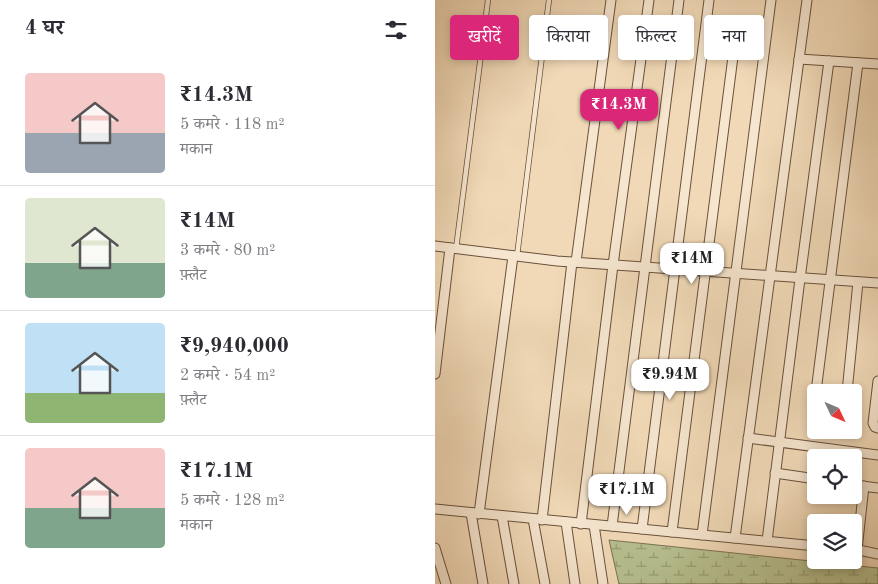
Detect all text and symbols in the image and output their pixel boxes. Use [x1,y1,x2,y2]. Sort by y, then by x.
chip: खरीदें [450,15,519,60]
chip: किराया [529,15,608,60]
chip: फ़िल्टर [618,15,694,60]
chip: नया [704,15,764,60]
icon: filters [382,16,410,44]
text: 4 घर [25,18,64,39]
text: ₹14.3M [180,85,253,106]
pin: ₹14.3M [578,88,660,131]
icon: home [65,93,125,153]
text: ₹14.3M [591,97,647,113]
text: 5 कमरे · 118 m² [180,117,285,133]
text: मकान [180,142,212,158]
text: ₹14M [180,211,235,232]
icon: home [65,218,125,278]
pin: ₹14M [662,242,722,285]
text: 3 कमरे · 80 m² [180,243,275,259]
text: ₹14M [671,251,713,267]
text: फ़्लैट [180,268,207,284]
text: ₹9,940,000 [180,336,289,357]
icon: home [65,343,125,403]
pin: ₹9.94M [629,358,711,401]
text: ₹9.94M [642,367,698,383]
text: 2 कमरे · 54 m² [180,368,275,384]
north arrow [807,384,863,439]
map controls [807,384,862,569]
text: फ़्लैट [180,393,207,409]
button: locate [807,449,862,504]
text: ₹17.1M [180,461,253,482]
icon: home [65,468,125,528]
pin: ₹17.1M [586,474,668,516]
text: ₹17.1M [599,482,655,498]
text: 5 कमरे · 128 m² [180,493,285,509]
button: layers [807,514,862,569]
text: मकान [180,518,212,534]

